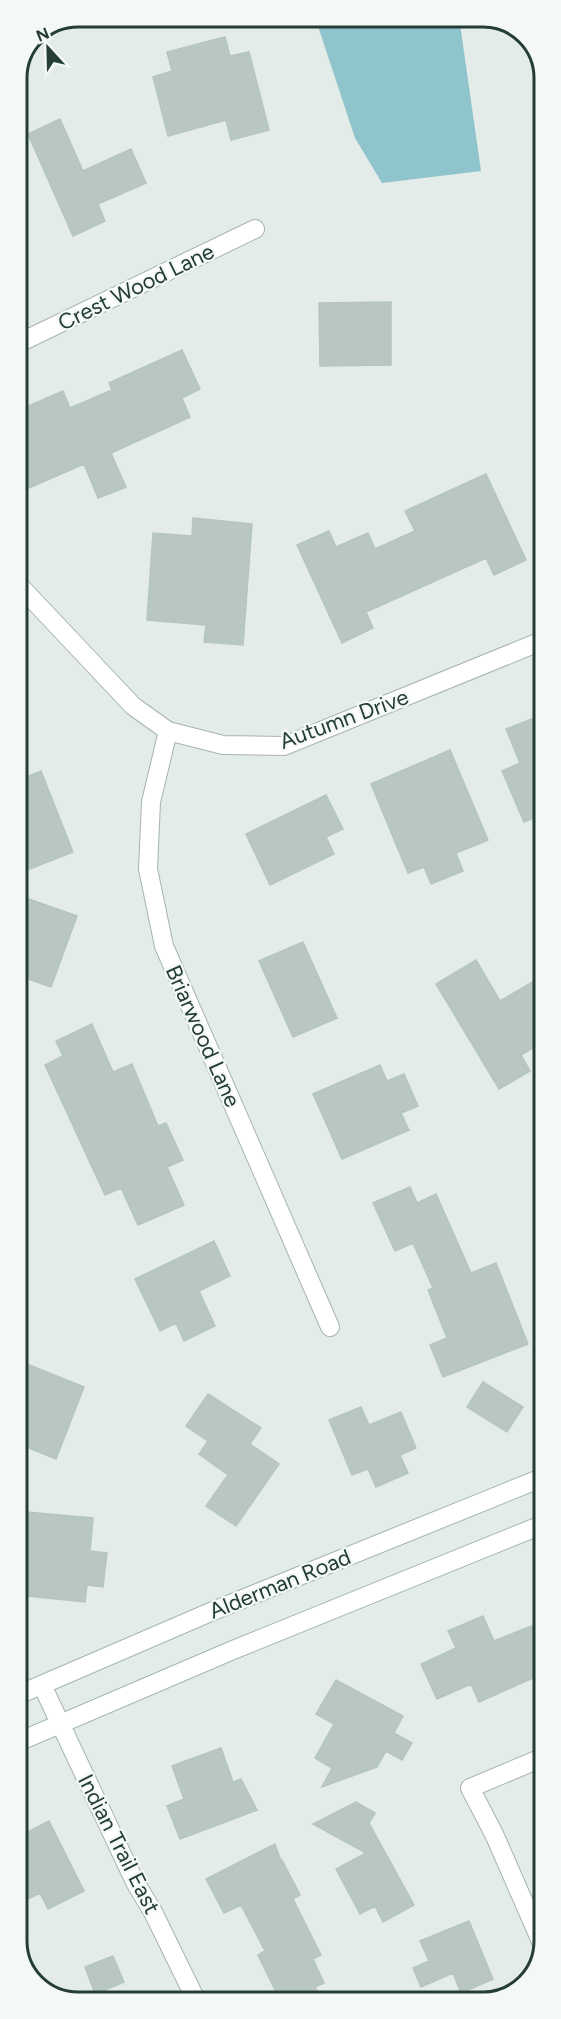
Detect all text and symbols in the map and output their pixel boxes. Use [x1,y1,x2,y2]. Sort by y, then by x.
north arrow [18,18,78,78]
text: N [33,23,52,46]
street label: Crest Wood Lane [54,238,218,336]
street label: Autumn Drive [276,683,412,755]
street label: Briarwood Lane [160,961,246,1111]
street label: Alderman Road [205,1543,355,1625]
street label: Indian Trail East [72,1770,166,1918]

